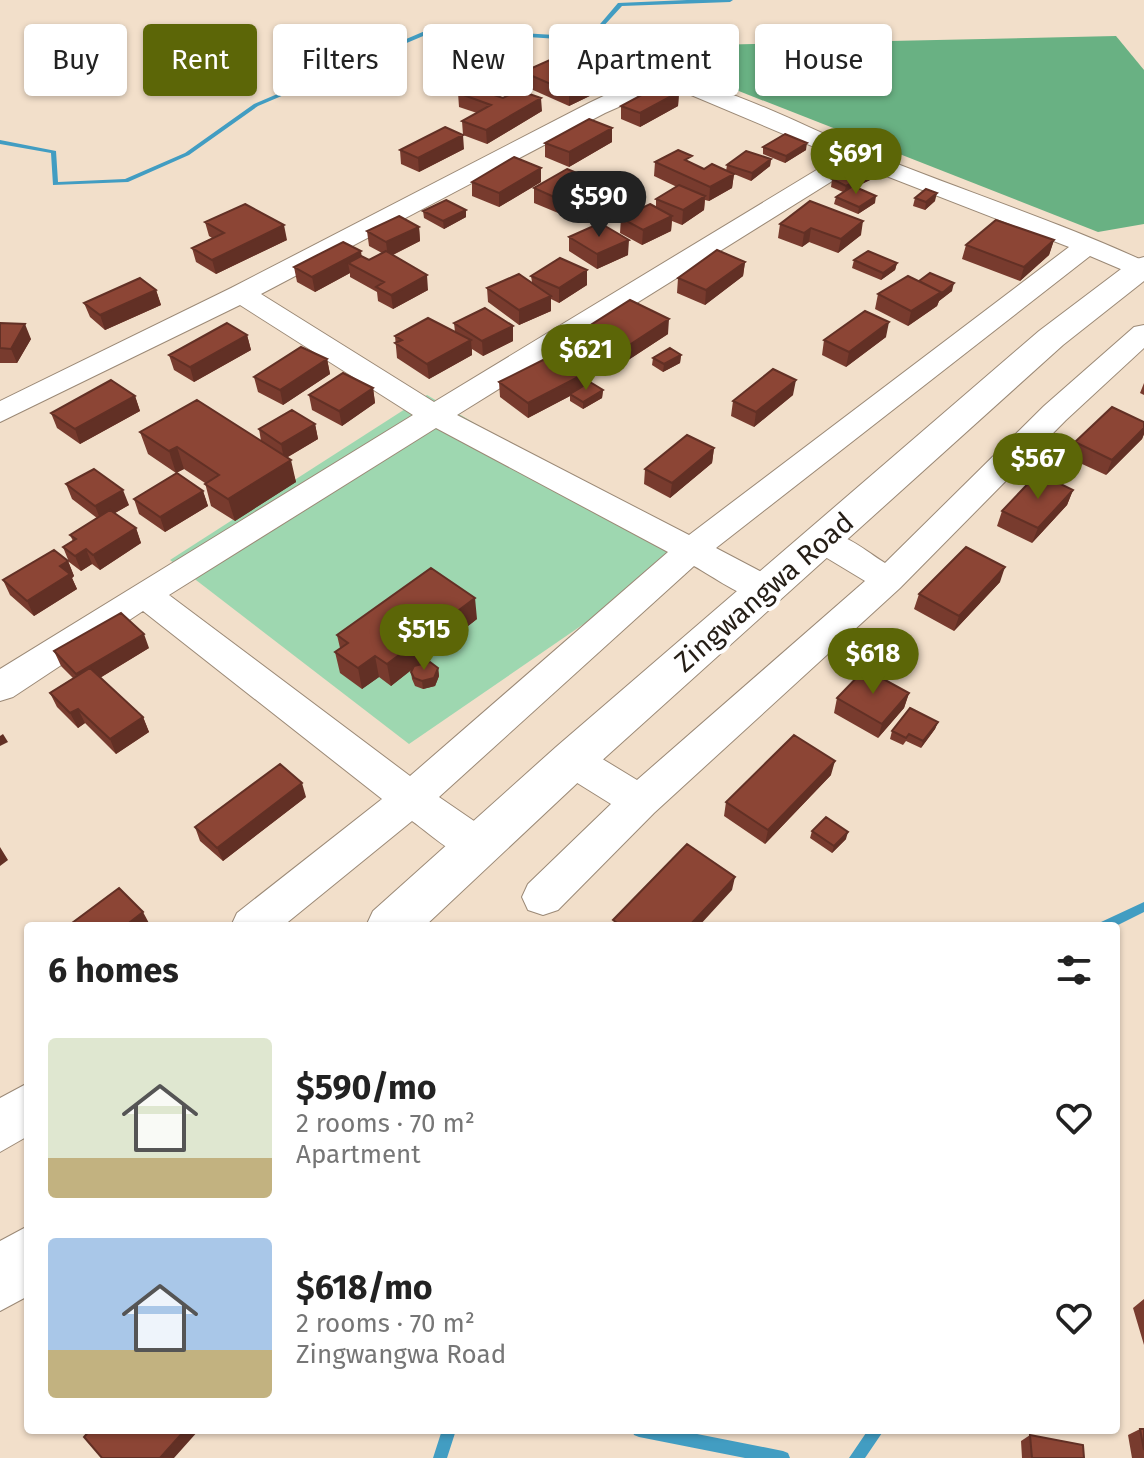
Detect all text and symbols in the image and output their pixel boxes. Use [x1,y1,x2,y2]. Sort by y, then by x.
chip: Buy [24,24,127,96]
chip: Rent [143,24,257,96]
chip: Filters [273,24,407,96]
chip: New [423,24,533,96]
chip: Apartment [549,24,739,96]
chip: House [755,24,892,96]
pin: $691 [809,128,903,196]
text: $691 [829,138,883,169]
pin: $590 [552,171,646,239]
text: $590 [570,181,628,212]
pin: $621 [539,324,633,392]
text: $621 [559,334,613,365]
pin: $567 [991,433,1085,501]
text: $567 [1011,443,1065,474]
street label: Zingwangwa Road [668,505,860,679]
pin: $515 [377,604,471,672]
text: $515 [398,614,450,645]
pin: $618 [826,628,920,696]
text: $618 [846,638,900,669]
icon: filters [1052,948,1096,992]
text: 6 homes [48,950,179,991]
text: $590/mo [296,1067,437,1108]
icon: home [112,1070,208,1166]
icon: heart [1052,1096,1096,1140]
text: 2 rooms · 70 m² [296,1108,475,1139]
text: Apartment [296,1139,421,1170]
text: $618/mo [296,1267,433,1308]
icon: home [112,1270,208,1366]
icon: heart [1052,1296,1096,1340]
text: 2 rooms · 70 m² [296,1308,475,1339]
text: Zingwangwa Road [296,1339,506,1370]

